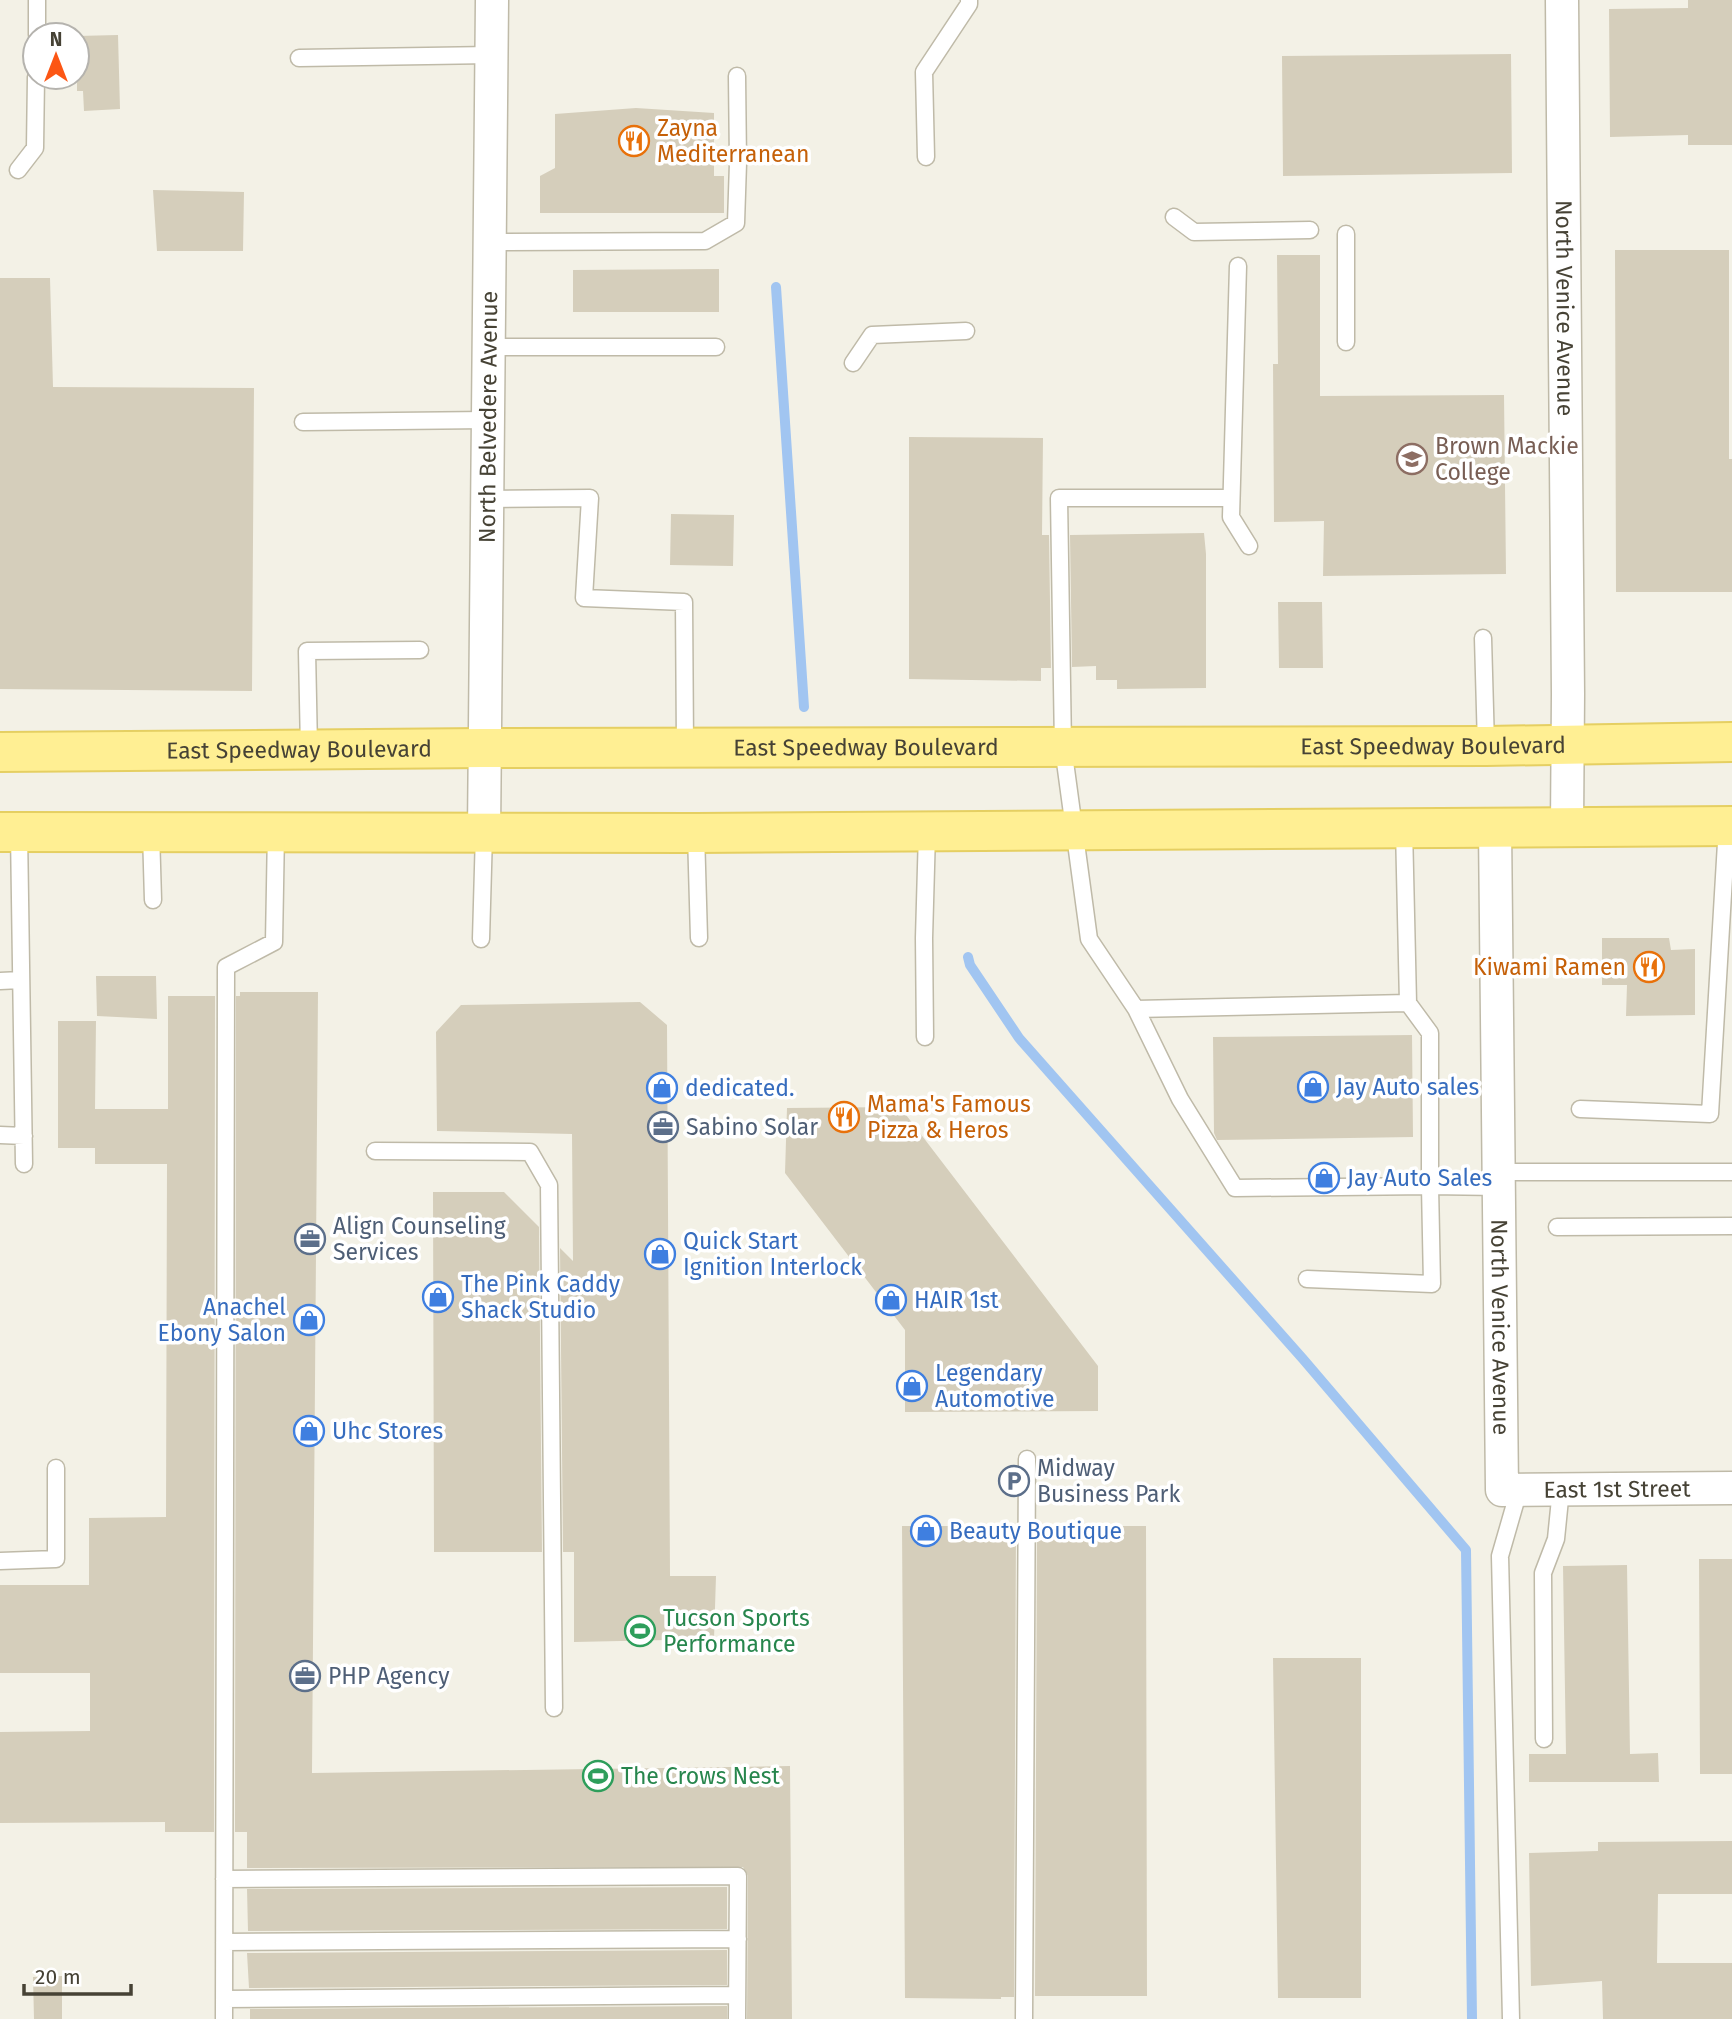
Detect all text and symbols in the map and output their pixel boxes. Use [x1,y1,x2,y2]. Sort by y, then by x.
north arrow [21,21,91,91]
text: N [50,28,62,51]
place label: Zayna Mediterranean [657,114,809,168]
restaurant icon: Zayna Mediterranean [617,124,651,158]
street label: North Venice Avenue [1550,200,1580,416]
street label: North Belvedere Avenue [473,291,503,543]
place label: Brown Mackie College [1435,432,1579,486]
school or university icon: Brown Mackie College [1395,442,1429,476]
street label: East Speedway Boulevard [1300,731,1566,760]
street label: East Speedway Boulevard [733,733,999,762]
street label: East Speedway Boulevard [166,734,432,765]
restaurant icon: Kiwami Ramen [1632,950,1666,984]
place label: Kiwami Ramen [1473,953,1626,981]
shop icon: Jay Auto sales [1296,1070,1330,1104]
shop icon: dedicated. [645,1071,679,1105]
place label: Jay Auto sales [1336,1073,1479,1101]
place label: dedicated. [685,1074,795,1102]
place label: Mama's Famous Pizza & Heros [867,1090,1031,1144]
restaurant icon: Mama's Famous Pizza & Heros [827,1100,861,1134]
office icon: Sabino Solar [646,1110,680,1144]
place label: Sabino Solar [686,1113,818,1141]
shop icon: Jay Auto Sales [1307,1161,1341,1195]
place label: Jay Auto Sales [1347,1164,1492,1192]
place label: Align Counseling Services [333,1212,506,1266]
street label: North Venice Avenue [1485,1219,1515,1435]
office icon: Align Counseling Services [293,1222,327,1256]
place label: Quick Start Ignition Interlock [683,1227,862,1281]
shop icon: Quick Start Ignition Interlock [643,1237,677,1271]
place label: The Pink Caddy Shack Studio [461,1270,621,1324]
shop icon: The Pink Caddy Shack Studio [421,1280,455,1314]
shop icon: HAIR 1st [874,1283,908,1317]
place label: HAIR 1st [914,1286,999,1314]
place label: Anachel Ebony Salon [158,1293,286,1347]
shop icon: Anachel Ebony Salon [292,1303,326,1337]
place label: Legendary Automotive [935,1359,1055,1413]
shop icon: Legendary Automotive [895,1369,929,1403]
shop icon: Uhc Stores [292,1414,326,1448]
place label: Uhc Stores [332,1417,443,1445]
place label: Midway Business Park [1037,1454,1180,1508]
parking icon: Midway Business Park [997,1464,1031,1498]
street label: East 1st Street [1543,1474,1691,1504]
shop icon: Beauty Boutique [909,1514,943,1548]
place label: Beauty Boutique [949,1517,1122,1545]
place label: Tucson Sports Performance [663,1604,810,1658]
sports icon: Tucson Sports Performance [623,1614,657,1648]
office icon: PHP Agency [288,1659,322,1693]
place label: PHP Agency [328,1662,450,1690]
sports icon: The Crows Nest [581,1759,615,1793]
place label: The Crows Nest [621,1762,780,1790]
scale bar [24,1952,131,1996]
text: 20 m [35,1964,81,1990]

